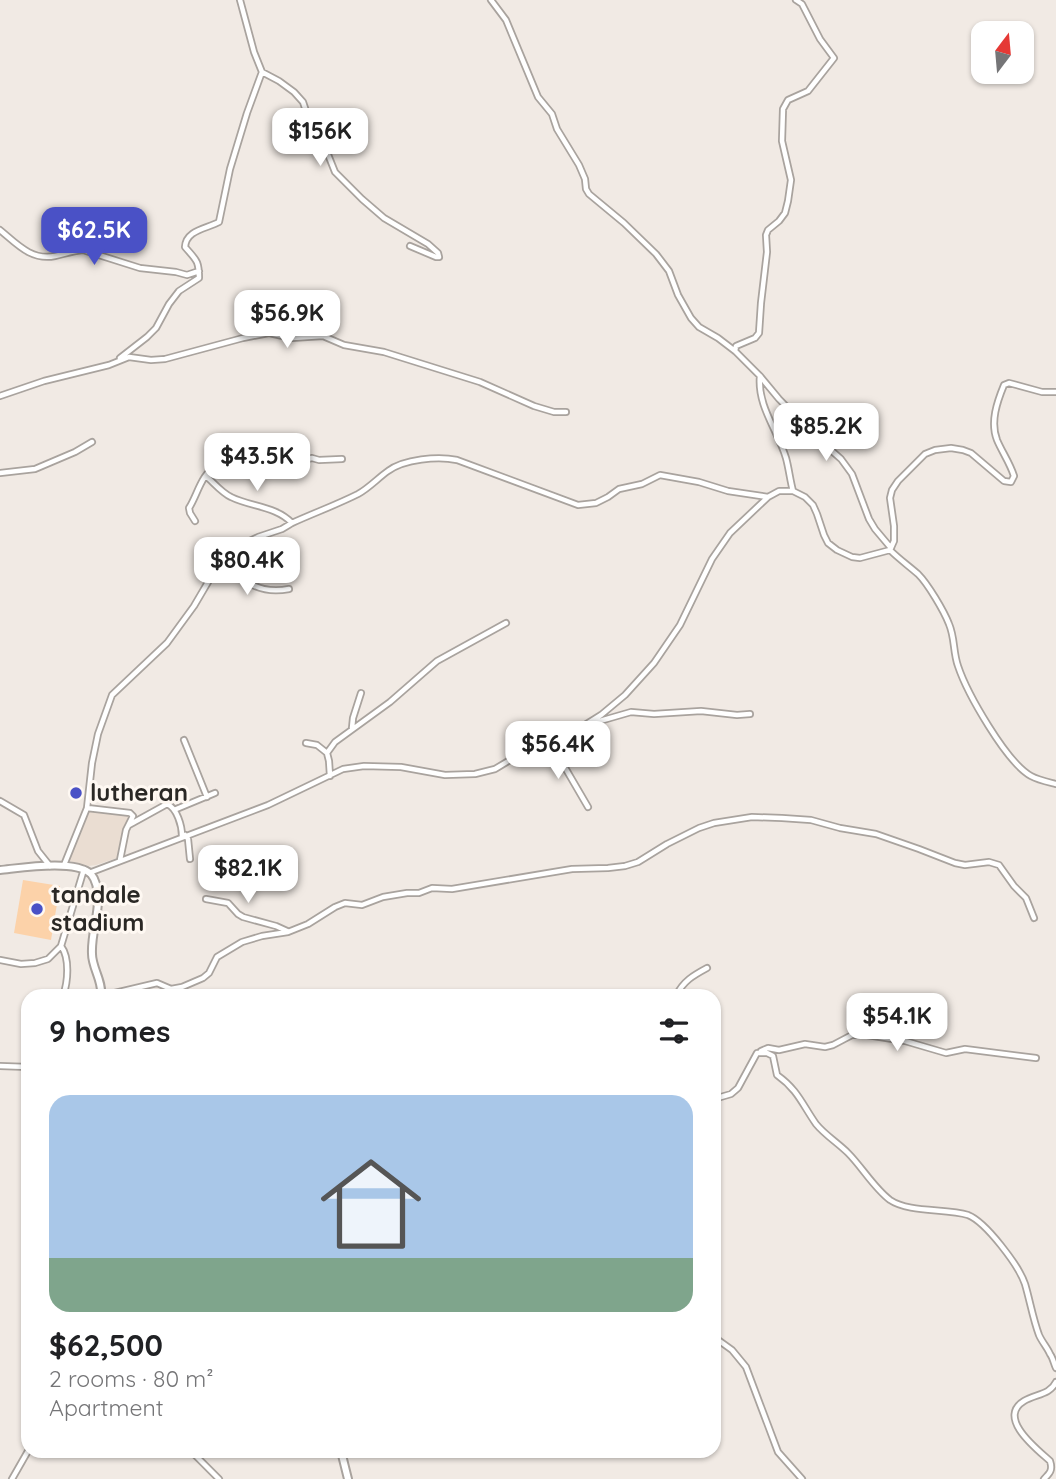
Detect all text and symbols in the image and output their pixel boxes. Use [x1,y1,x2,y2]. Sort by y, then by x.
north arrow [971,21,1034,84]
map controls [971,21,1034,84]
pin: $156K [271,108,369,168]
text: $156K [288,116,352,145]
pin: $62.5K [37,208,151,267]
text: $62.5K [57,215,131,244]
pin: $56.9K [230,290,344,350]
text: $56.9K [250,298,324,327]
pin: $85.2K [769,404,883,463]
text: $85.2K [790,411,862,440]
pin: $43.5K [200,434,314,493]
text: $43.5K [220,441,294,470]
pin: $80.4K [190,538,304,597]
text: $80.4K [210,545,284,574]
pin: $56.4K [501,722,615,781]
text: $56.4K [521,729,595,758]
place label: lutheran [90,777,188,807]
marker: lutheran [68,785,84,801]
pin: $82.1K [191,846,305,905]
text: $82.1K [214,853,282,882]
place label: tandale stadium [51,879,144,937]
marker: tandale stadium [29,901,45,917]
pin: $54.1K [840,993,954,1053]
text: $54.1K [862,1001,932,1030]
text: 9 homes [49,1012,171,1050]
icon: filters [655,1012,693,1050]
icon: home [308,1141,434,1267]
text: $62,500 [49,1326,163,1364]
text: 2 rooms · 80 m² [49,1364,214,1393]
text: Apartment [49,1393,163,1422]

